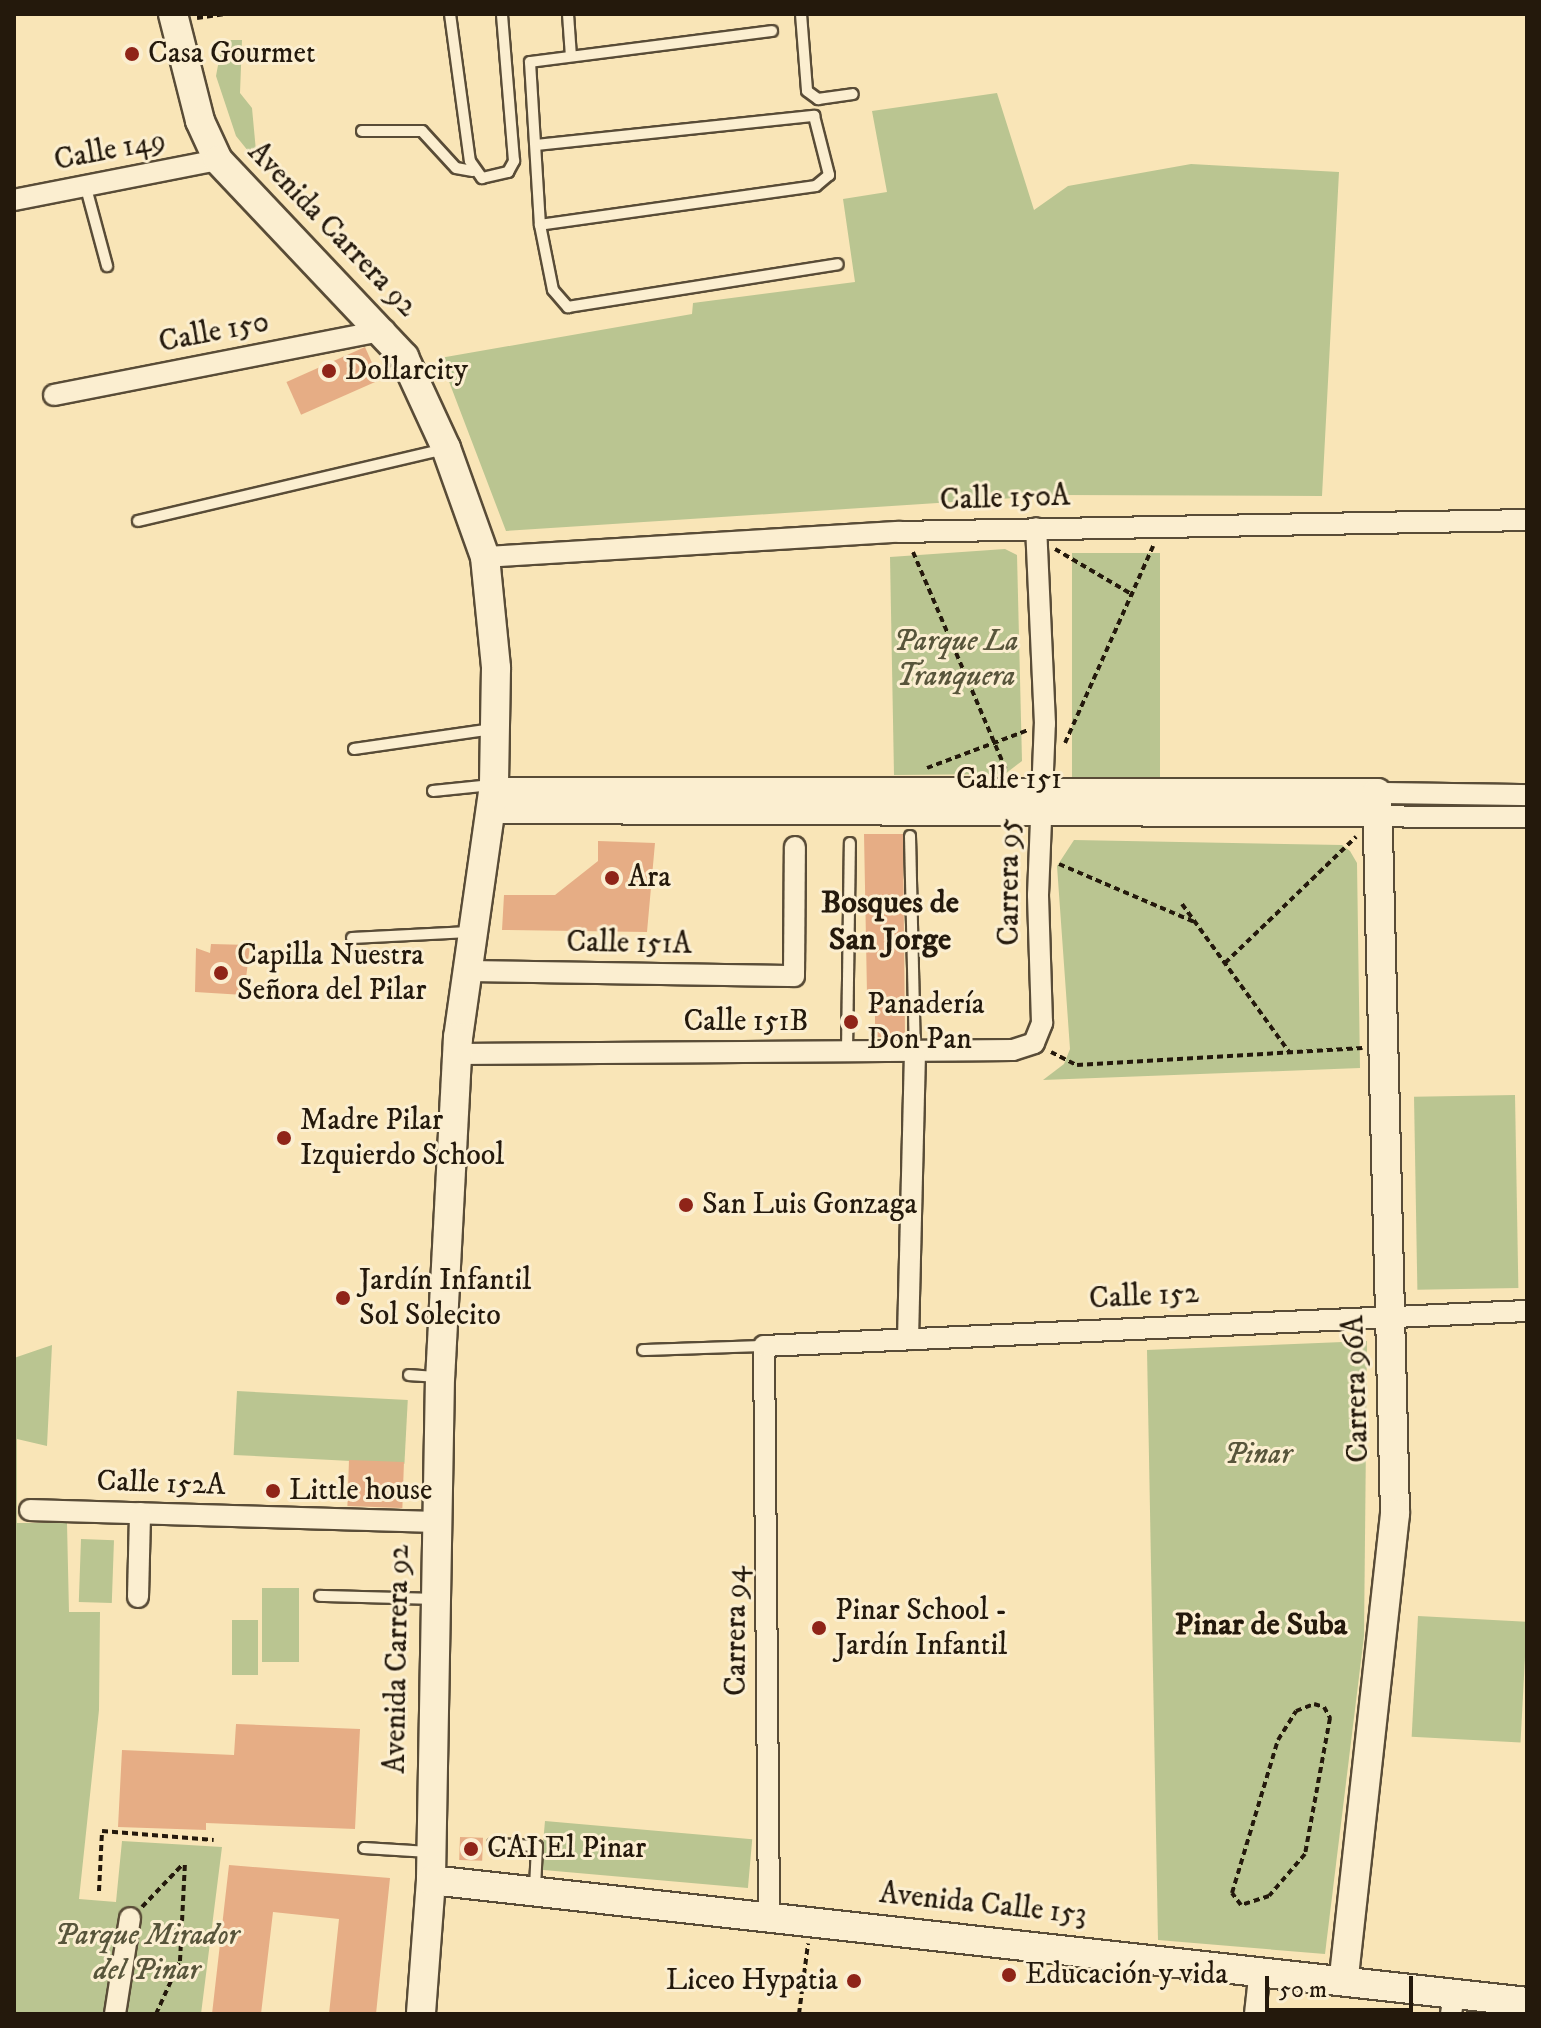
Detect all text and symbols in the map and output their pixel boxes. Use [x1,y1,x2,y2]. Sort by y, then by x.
place label: Casa Gourmet [148,36,316,72]
marker: Casa Gourmet [123,45,141,63]
street label: Calle 149 [51,123,169,179]
street label: Avenida Carrera 92 [239,135,425,325]
street label: Calle 150 [156,305,272,361]
place label: Dollarcity [345,353,468,389]
marker: Dollarcity [320,362,338,380]
street label: Calle 150A [939,479,1071,519]
park label: Parque La Tranquera [893,624,1019,694]
street label: Calle 151 [956,762,1062,798]
street label: Carrera 95 [992,818,1028,946]
place label: Ara [628,860,671,896]
marker: Ara [603,869,621,887]
district label: Bosques de San Jorge [821,885,959,960]
street label: Calle 151A [566,925,692,963]
place label: Capilla Nuestra Señora del Pilar [237,938,426,1008]
marker: Capilla Nuestra Señora del Pilar [212,964,230,982]
place label: Panadería Don Pan [867,987,985,1058]
street label: Calle 151B [683,1004,809,1040]
marker: Panadería Don Pan [842,1013,860,1031]
place label: Madre Pilar Izquierdo School [300,1103,504,1174]
marker: Madre Pilar Izquierdo School [275,1129,293,1147]
place label: San Luis Gonzaga [702,1187,917,1223]
marker: San Luis Gonzaga [677,1196,695,1214]
place label: Jardín Infantil Sol Solecito [359,1263,531,1334]
street label: Calle 152 [1088,1276,1200,1318]
marker: Jardín Infantil Sol Solecito [334,1289,352,1307]
street label: Carrera 96A [1336,1315,1378,1463]
park label: Pinar [1224,1437,1292,1473]
street label: Calle 152A [96,1464,226,1504]
place label: Little house [289,1473,432,1509]
marker: Little house [264,1482,282,1500]
street label: Avenida Carrera 92 [378,1544,418,1774]
street label: Carrera 94 [719,1566,755,1696]
place label: Pinar School - Jardín Infantil [835,1593,1007,1664]
district label: Pinar de Suba [1175,1606,1347,1644]
marker: Pinar School - Jardín Infantil [810,1619,828,1637]
place label: CAI El Pinar [487,1831,646,1867]
marker: CAI El Pinar [462,1840,480,1858]
street label: Avenida Calle 153 [878,1876,1088,1934]
park label: Parque Mirador del Pinar [55,1918,239,1988]
place label: Educación y vida [1025,1957,1228,1993]
scale bar [1269,1960,1417,2010]
place label: Liceo Hypatia [666,1963,838,1999]
marker: Educación y vida [1000,1966,1018,1984]
marker: Liceo Hypatia [845,1972,863,1990]
text: 50 m [1279,1975,1327,2005]

